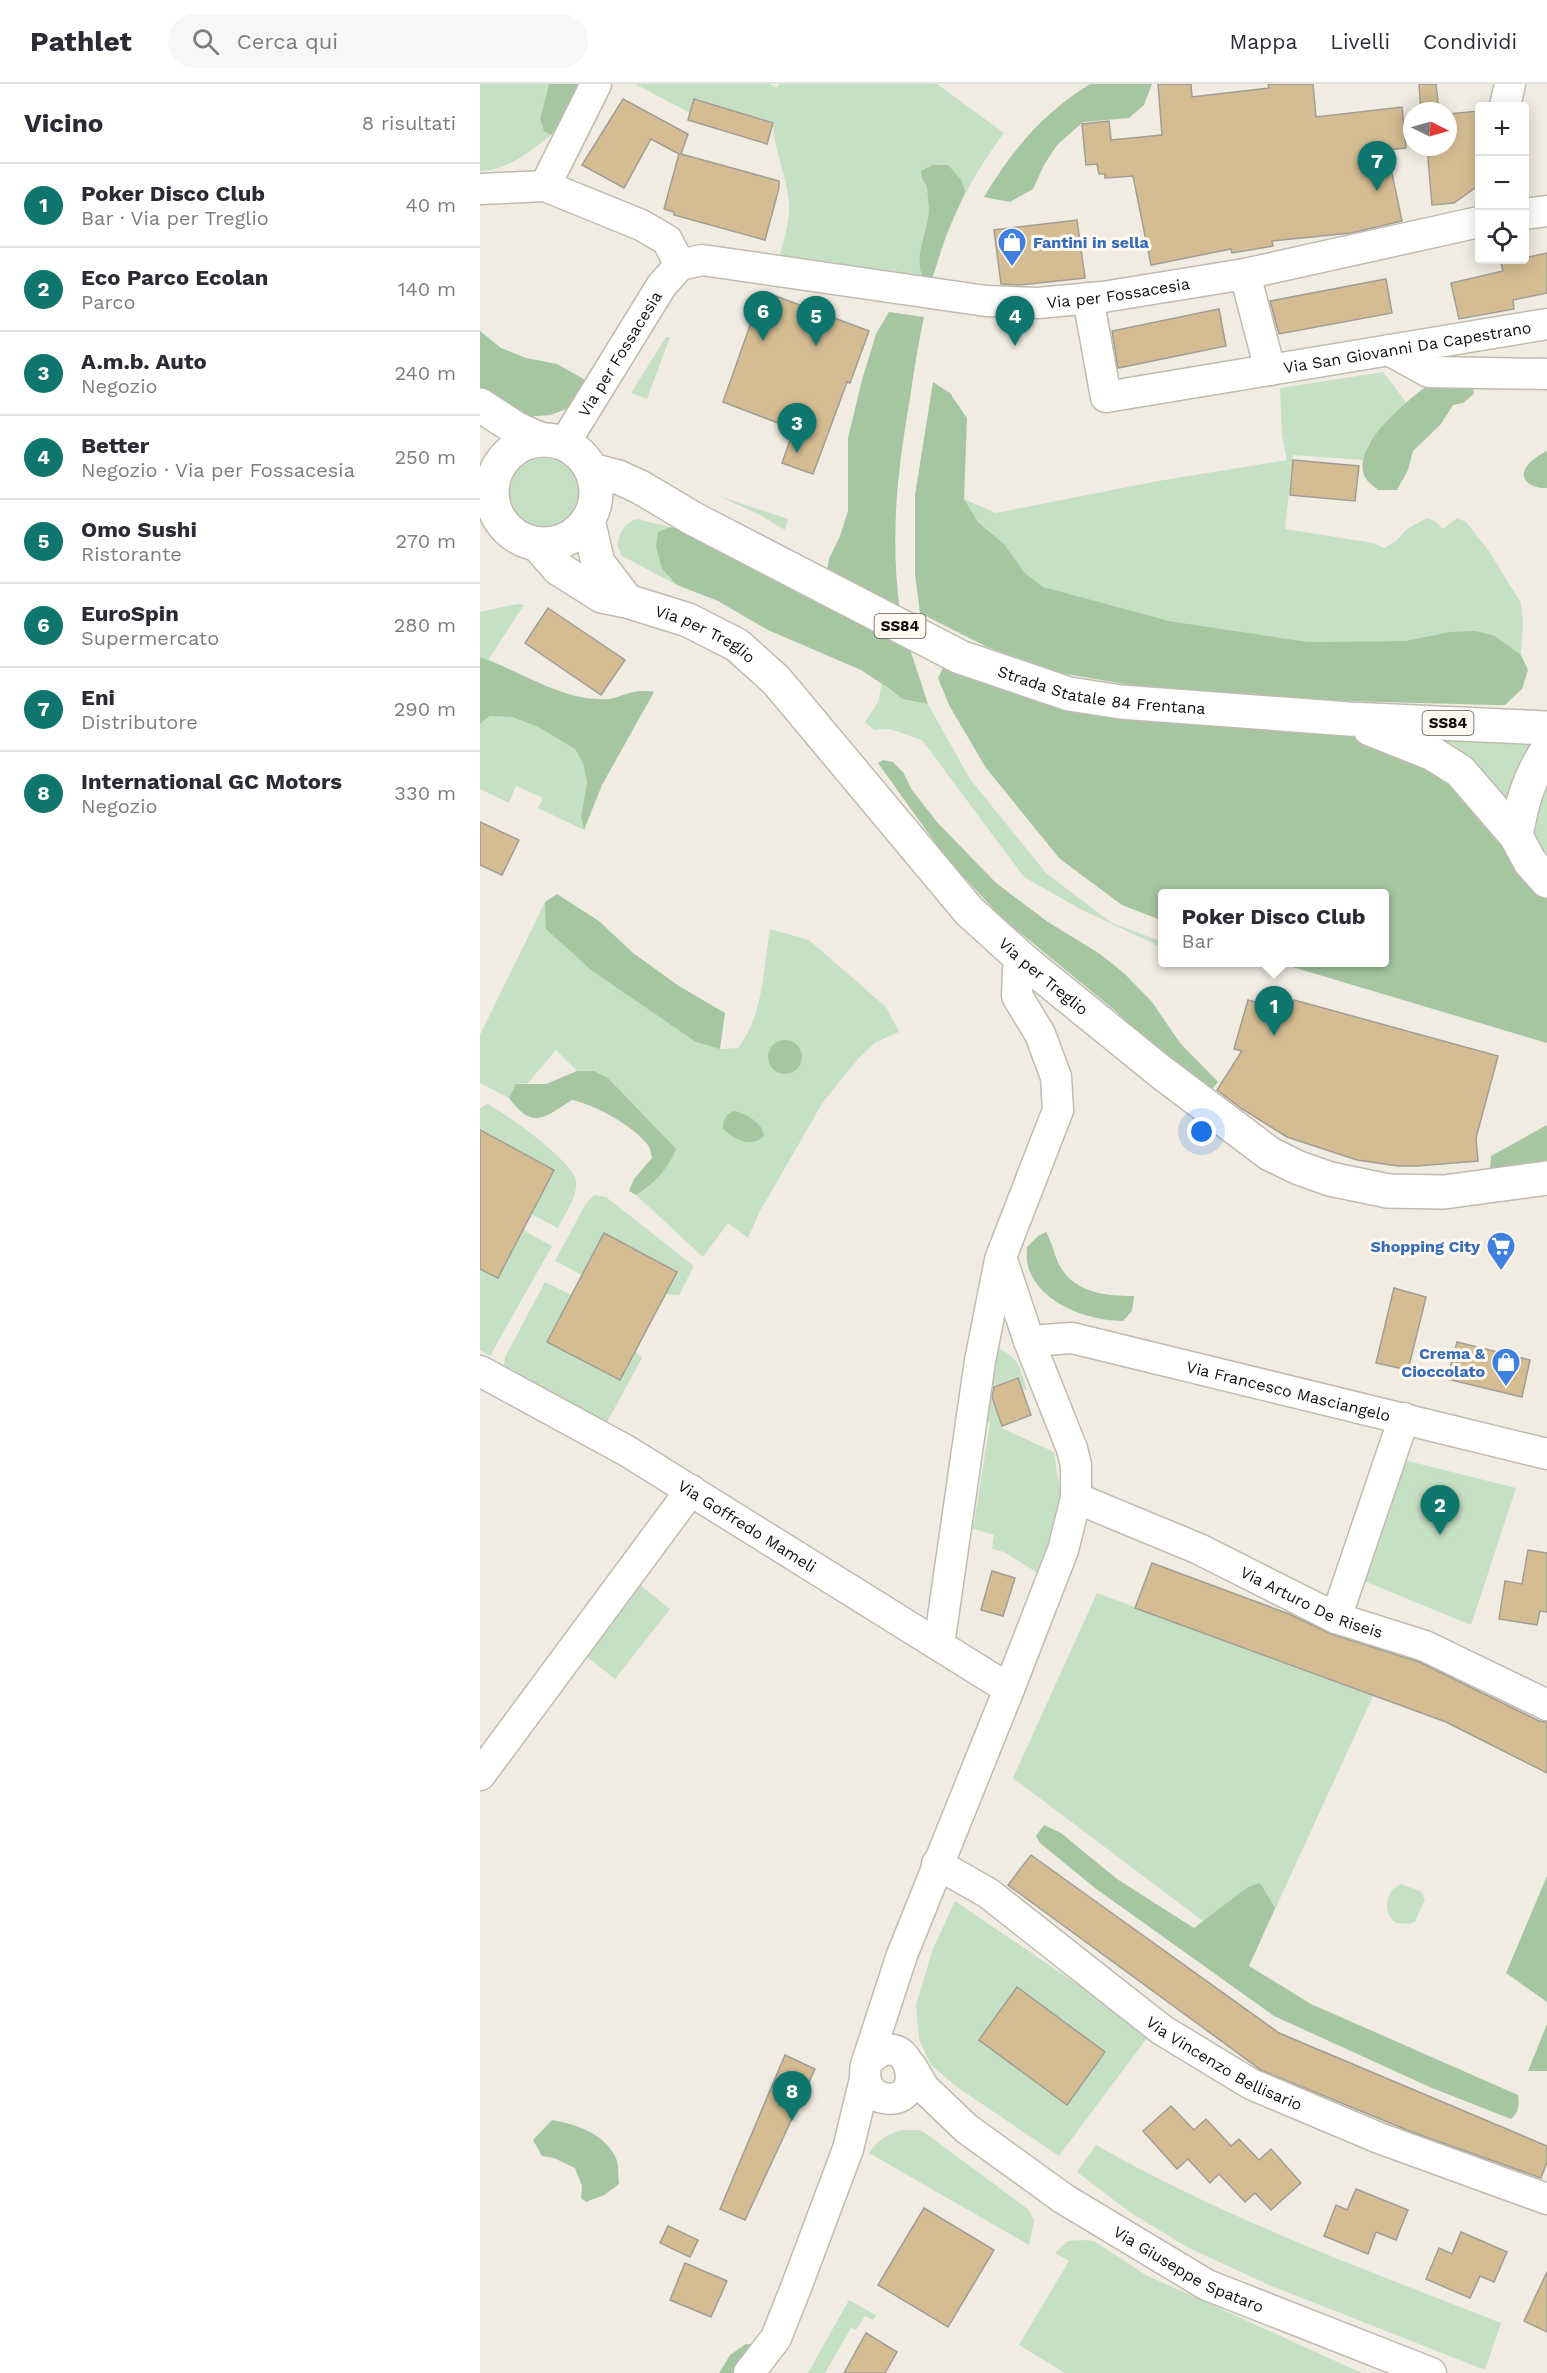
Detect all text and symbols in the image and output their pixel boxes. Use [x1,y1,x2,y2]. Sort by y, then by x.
search box [168,14,588,68]
text: Pathlet [30,25,132,58]
icon: search [189,25,222,58]
text: Cerca qui [237,29,338,54]
text: Mappa [1229,29,1297,54]
text: Livelli [1330,29,1390,54]
text: Condividi [1423,29,1517,54]
north arrow [1403,102,1457,156]
map controls [1475,102,1529,264]
button: + [1475,102,1529,156]
text: Vicino [24,108,103,138]
text: 8 risultati [362,111,456,135]
pin: 7 [1358,141,1396,191]
button: − [1475,156,1529,210]
text: Poker Disco Club [81,181,265,206]
text: 1 [39,193,48,217]
text: 40 m [405,193,456,217]
text: Bar · Via per Treglio [81,206,269,230]
button: locate [1475,210,1529,264]
shop icon: Fantini in sella [996,226,1028,268]
place label: Fantini in sella [1033,233,1149,252]
text: Eco Parco Ecolan [81,265,268,290]
street label: Via per Fossacesia [1046,274,1191,312]
text: 2 [38,277,49,301]
text: 140 m [398,277,456,301]
street label: Via per Fossacesia [574,287,666,420]
text: Parco [81,290,136,314]
pin: 6 [744,292,782,341]
pin: 5 [796,296,836,346]
pin: 4 [996,296,1034,346]
street label: Via San Giovanni Da Capestrano [1282,317,1532,377]
text: A.m.b. Auto [81,349,207,374]
text: 3 [38,361,49,385]
text: 240 m [394,361,456,385]
text: Negozio [81,374,158,398]
pin: 3 [778,404,816,453]
text: Better [81,433,149,458]
text: 4 [37,445,50,469]
text: 250 m [394,445,456,469]
text: Negozio · Via per Fossacesia [81,458,355,482]
text: Omo Sushi [81,517,197,542]
text: 5 [38,529,49,553]
text: 270 m [396,529,456,553]
text: Ristorante [81,542,182,566]
text: EuroSpin [81,601,179,626]
street label: Via per Treglio [653,601,760,667]
text: 6 [37,613,50,637]
text: 280 m [394,613,456,637]
road number: SS84 [874,614,926,638]
text: Supermercato [81,626,219,650]
street label: Strada Statale 84 Frentana [995,661,1206,718]
text: Eni [81,685,115,710]
text: 7 [37,697,50,721]
text: 290 m [394,697,456,721]
text: Distributore [81,710,198,734]
road number: SS84 [1422,711,1474,735]
text: International GC Motors [81,769,342,794]
text: 8 [37,781,50,805]
text: 330 m [394,781,456,805]
text: Negozio [81,794,158,818]
popup [1158,889,1389,967]
text: Poker Disco Club [1181,904,1366,929]
text: Bar [1181,929,1214,953]
street label: Via per Treglio [995,933,1092,1019]
pin: 1 [1254,986,1294,1036]
your location [1187,1117,1216,1146]
supermarket icon: Shopping City [1485,1230,1517,1272]
place label: Shopping City [1370,1237,1481,1256]
place label: Crema & Cioccolato [1401,1344,1486,1381]
shop icon: Crema & Cioccolato [1490,1346,1522,1388]
street label: Via Francesco Masciangelo [1185,1357,1393,1425]
street label: Via Goffredo Mameli [675,1476,820,1576]
pin: 2 [1420,1486,1460,1535]
street label: Via Arturo De Riseis [1237,1562,1385,1642]
street label: Via Vincenzo Bellisario [1143,2012,1305,2114]
pin: 8 [772,2072,812,2121]
street label: Via Giuseppe Spataro [1110,2222,1267,2316]

